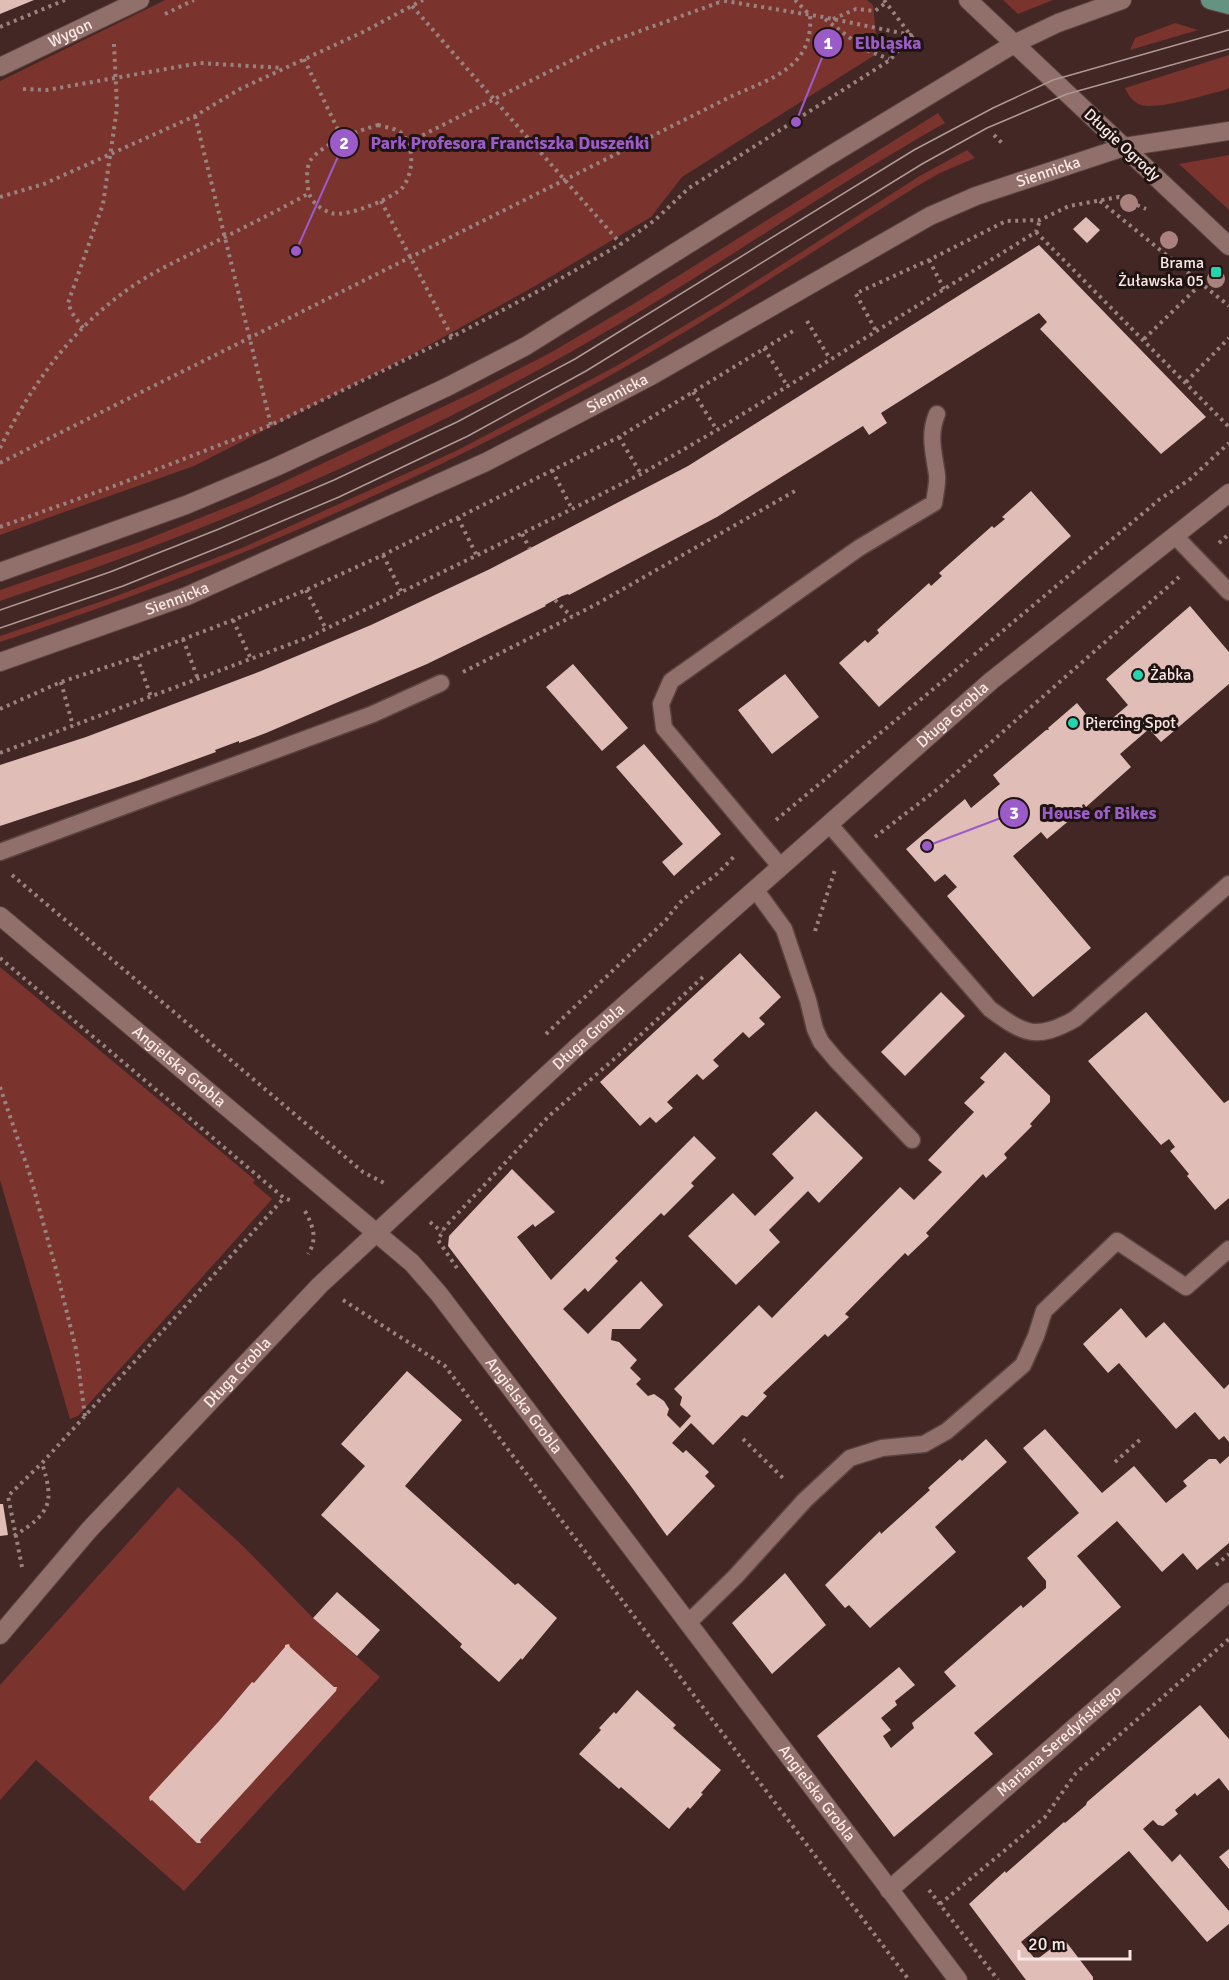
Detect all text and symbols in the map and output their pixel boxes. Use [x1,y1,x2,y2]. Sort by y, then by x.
street label: Wygon [45,14,96,52]
callout: Elbląska [813,25,934,61]
text: 1 [823,32,833,54]
text: Elbląska [854,32,922,54]
street label: Długie Ogrody [1080,104,1165,186]
callout: Park Profesora Franciszka Duszeńki [329,125,661,161]
text: 2 [339,132,349,154]
text: Park Profesora Franciszka Duszeńki [371,132,649,154]
street label: Siennicka [1013,152,1083,192]
place label: Brama Żuławska 05 [1118,253,1204,291]
marker: Brama Żuławska 05 [1209,265,1223,279]
street label: Siennicka [583,369,652,418]
street label: Siennicka [142,577,212,620]
place label: Żabka [1150,665,1191,685]
marker: Żabka [1131,668,1145,682]
street label: Długa Grobla [912,678,993,752]
place label: Piercing Spot [1085,713,1176,733]
marker: Piercing Spot [1066,716,1080,730]
callout: House of Bikes [999,795,1168,831]
text: 3 [1009,802,1019,824]
text: House of Bikes [1042,802,1156,824]
street label: Długa Grobla [548,999,629,1074]
street label: Angielska Grobla [128,1022,230,1112]
street label: Długa Grobla [199,1333,276,1412]
street label: Angielska Grobla [481,1353,567,1458]
street label: Mariana Seredyńskiego [992,1681,1125,1801]
street label: Angielska Grobla [774,1741,860,1846]
scale bar [1019,1923,1130,1961]
text: 20 m [1028,1933,1066,1955]

